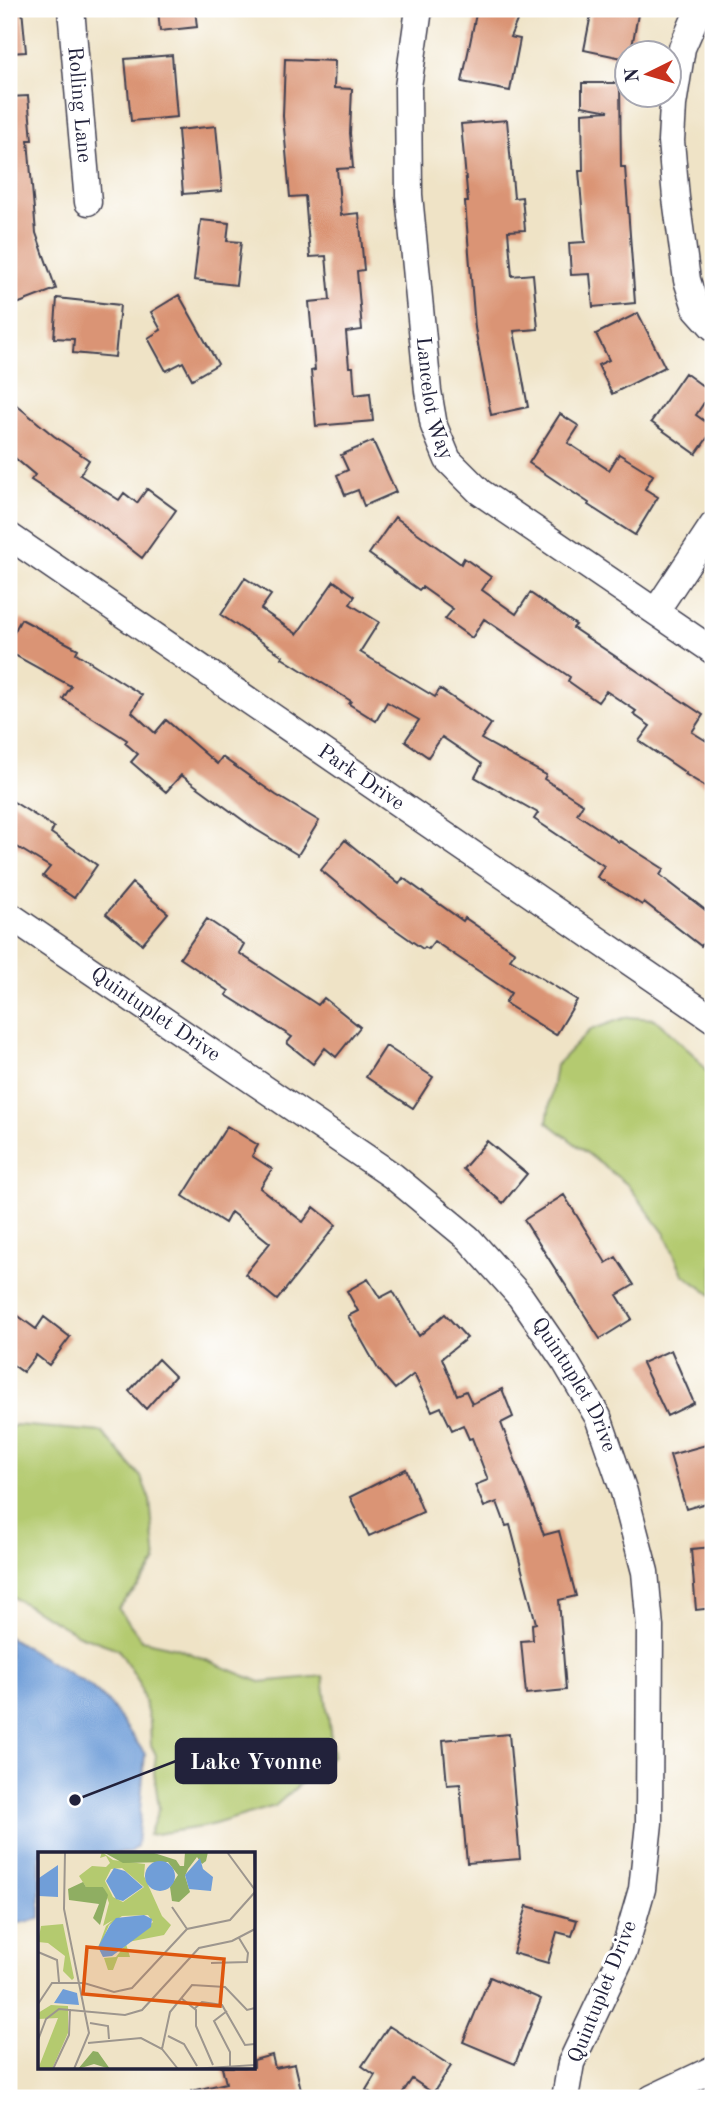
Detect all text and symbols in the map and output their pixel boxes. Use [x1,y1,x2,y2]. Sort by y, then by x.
north arrow [614,38,684,108]
street label: Rolling Lane [64,46,95,164]
text: N [623,67,644,83]
street label: Lancelot Way [412,336,457,463]
street label: Park Drive [314,741,408,814]
street label: Quintuplet Drive [87,963,224,1066]
street label: Quintuplet Drive [528,1314,620,1455]
callout: Lake Yvonne [176,1739,336,1783]
text: Lake Yvonne [190,1751,322,1774]
inset map [38,1852,256,2068]
street label: Quintuplet Drive [565,1918,641,2066]

